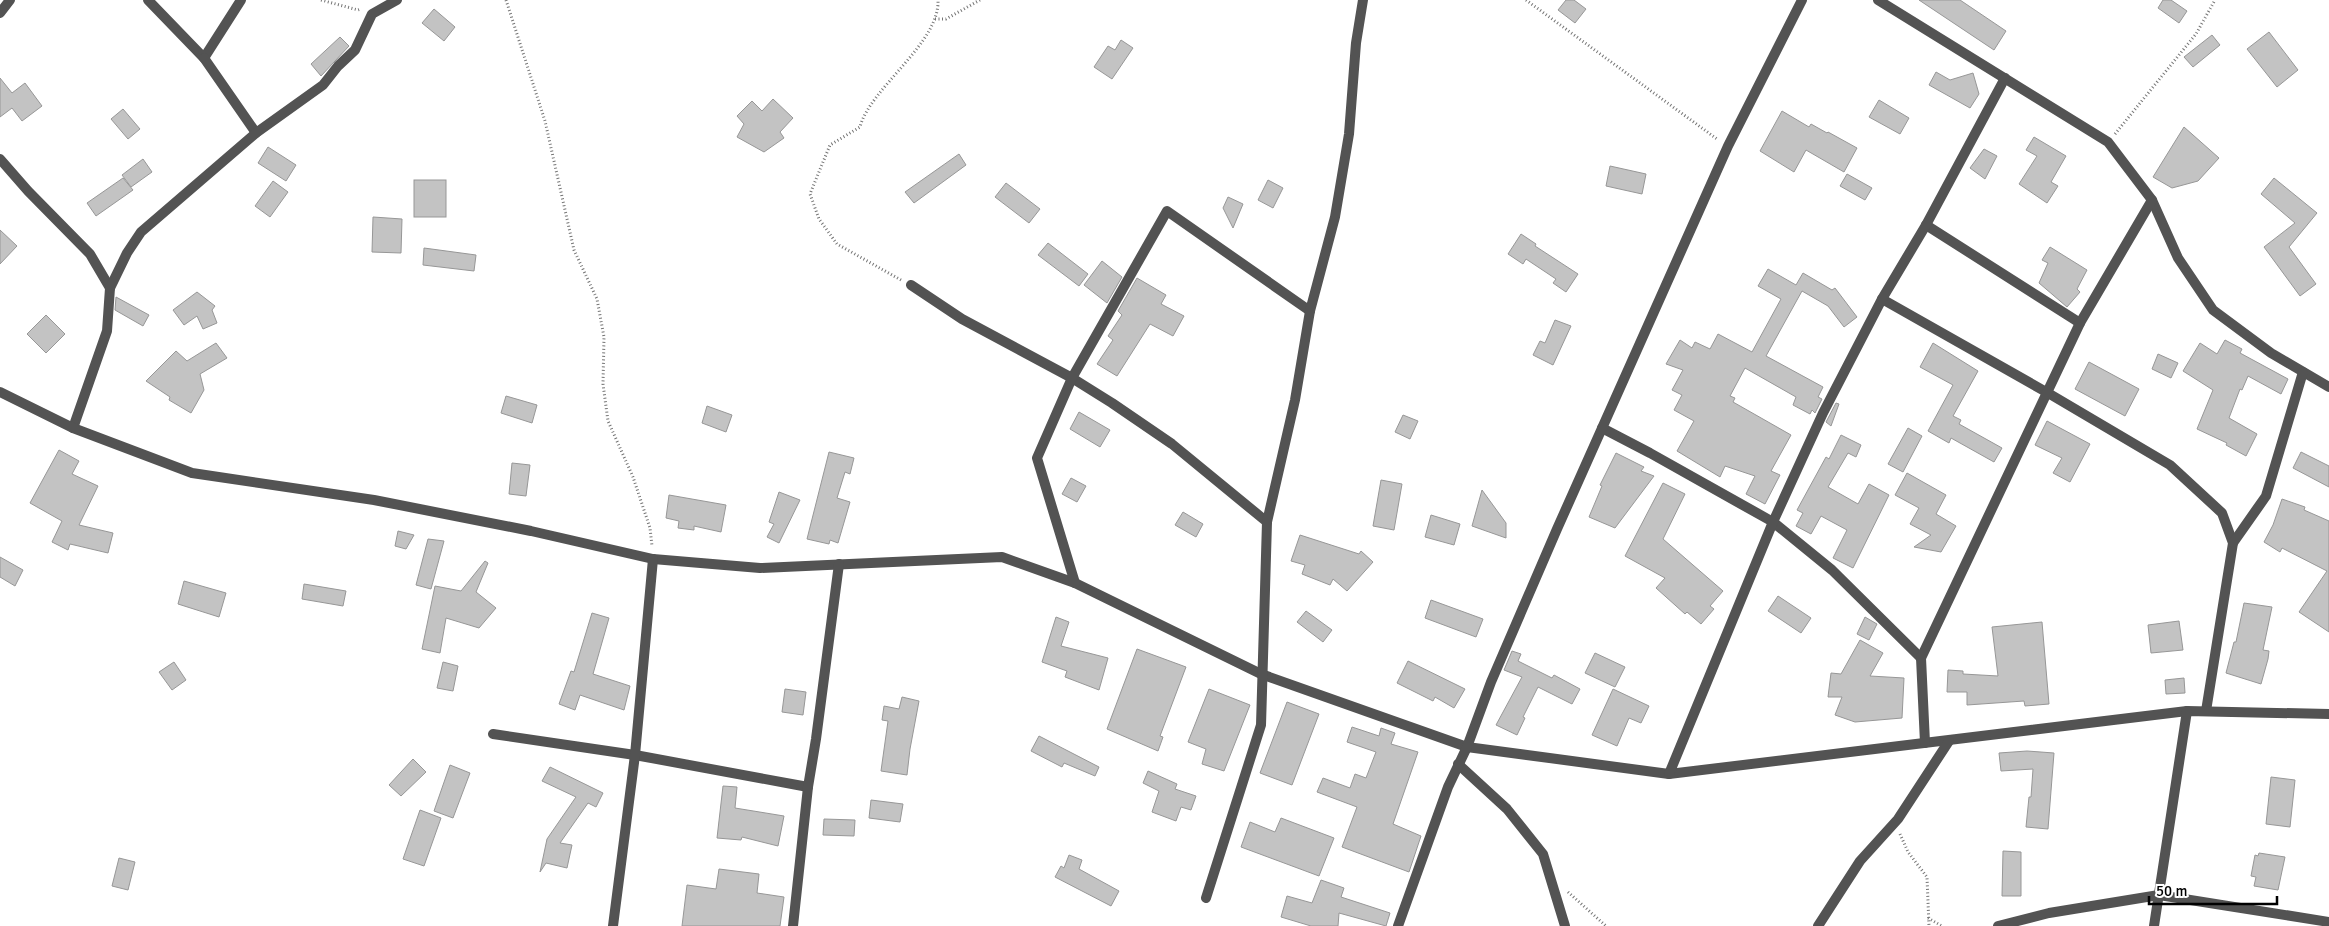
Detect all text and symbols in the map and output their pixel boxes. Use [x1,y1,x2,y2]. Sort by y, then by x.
scale bar [2149,874,2276,906]
text: 50 m [2156,882,2187,900]

